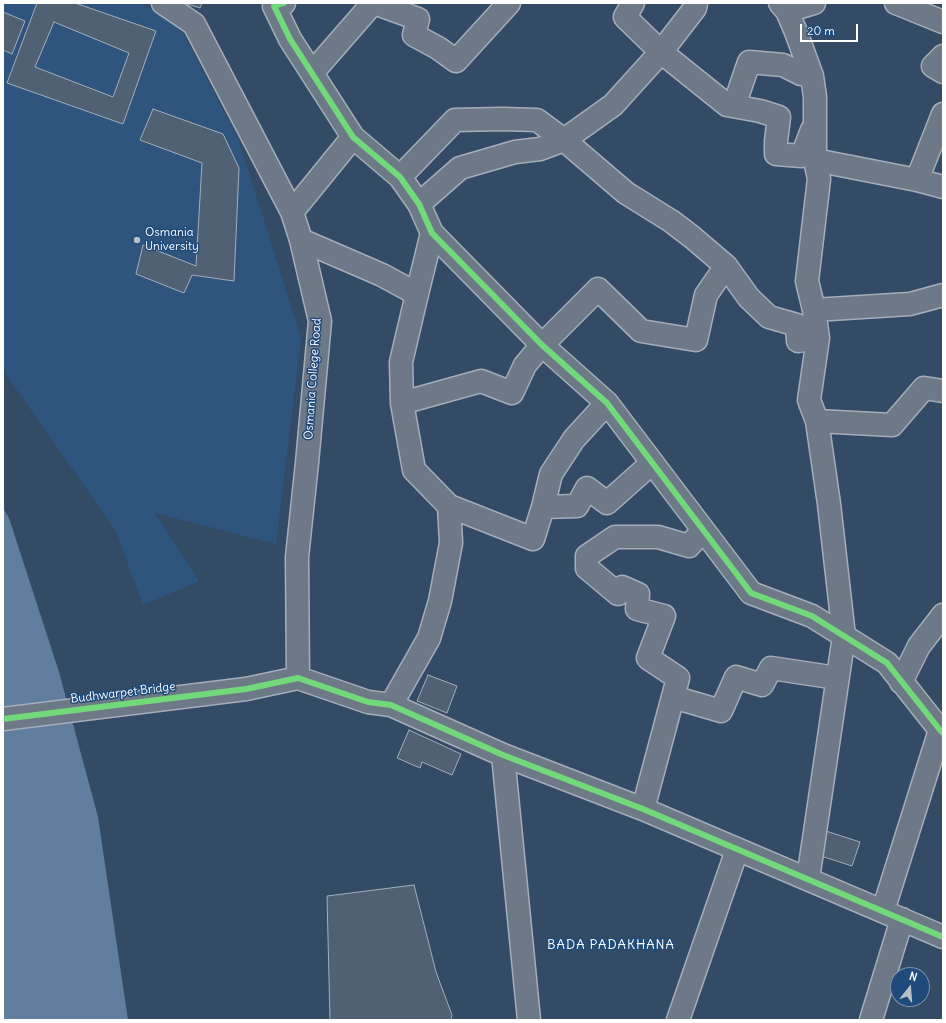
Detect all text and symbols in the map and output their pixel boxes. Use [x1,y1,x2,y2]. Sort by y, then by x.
scale bar [802,16,860,42]
text: 20 m [807,23,835,38]
place label: Osmania University [145,226,199,254]
marker: Osmania University [132,235,142,245]
street label: Osmania College Road [302,318,324,440]
street label: Budhwarpet Bridge [70,679,176,707]
district label: BADA PADAKHANA [547,937,675,953]
north arrow [890,967,930,1007]
text: N [908,969,919,984]

